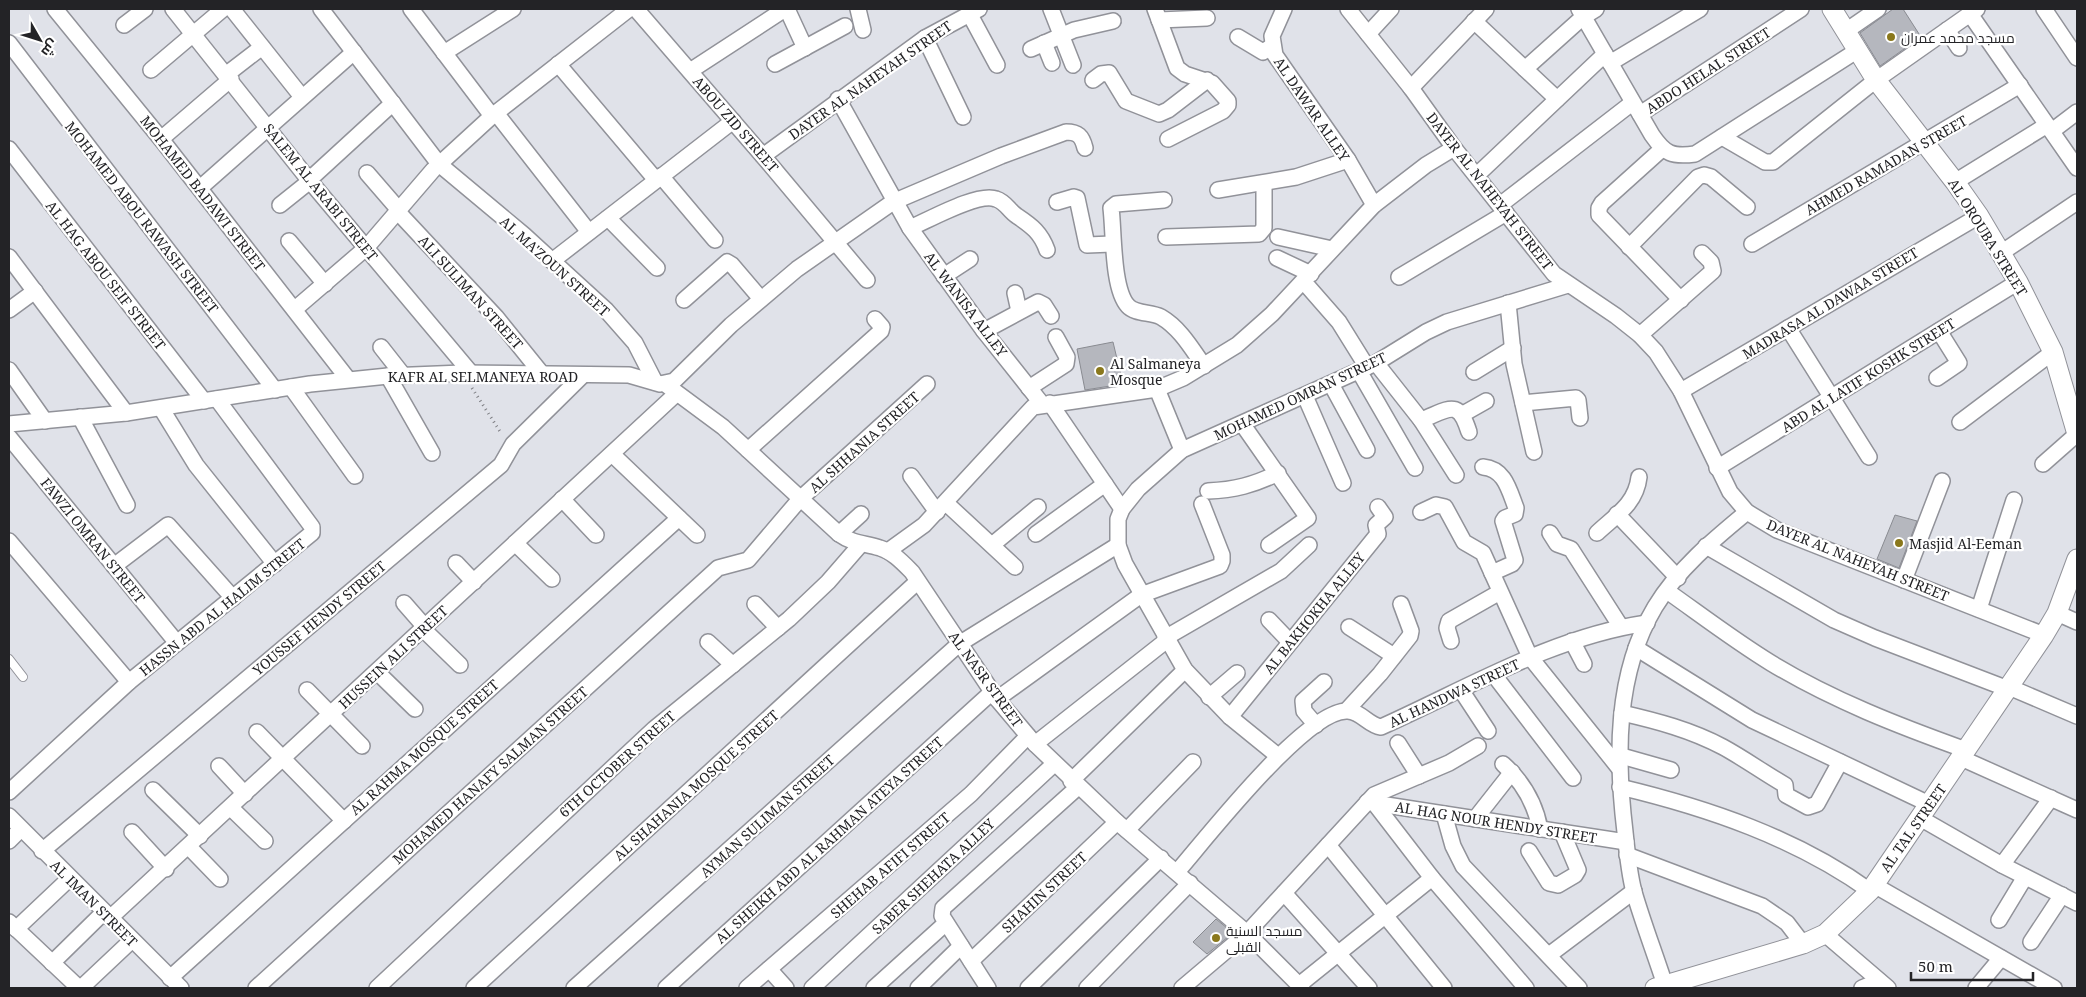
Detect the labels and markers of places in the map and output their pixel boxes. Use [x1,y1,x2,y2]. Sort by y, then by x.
place label: مسجد محمد عمران [1901,28,2015,47]
marker: مسجد محمد عمران [1885,31,1897,43]
place label: Al Salmaneya Mosque [1110,354,1201,389]
marker: Al Salmaneya Mosque [1094,365,1106,377]
place label: Masjid Al-Eeman [1909,534,2022,553]
marker: Masjid Al-Eeman [1893,537,1905,549]
place label: مسجد السنية القبلى [1226,921,1303,956]
marker: مسجد السنية القبلى [1210,932,1222,944]

